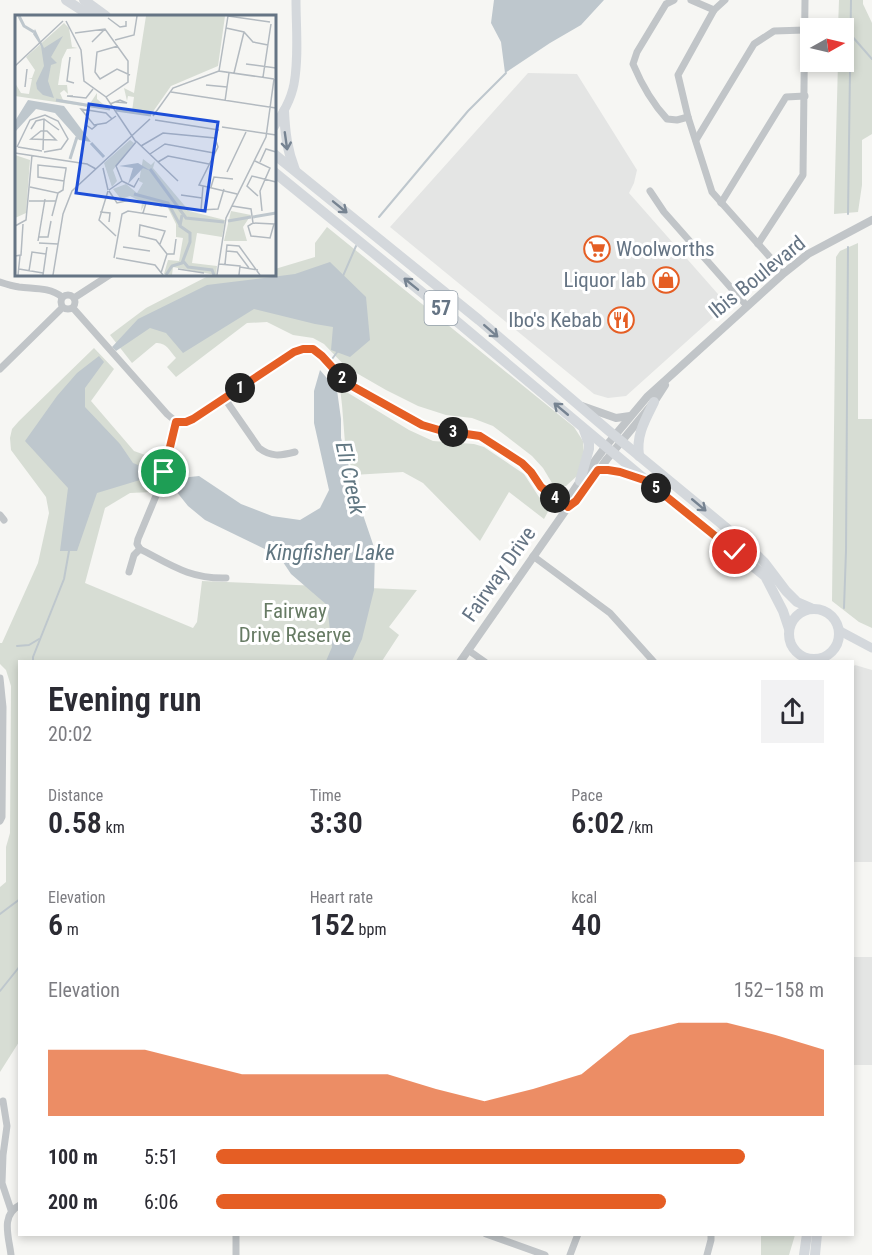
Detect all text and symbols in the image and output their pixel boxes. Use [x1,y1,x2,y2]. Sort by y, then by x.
inset map [15,15,276,276]
north arrow [800,18,854,72]
map controls [800,18,854,72]
one-way arrow [281,131,292,151]
one-way arrow [332,200,347,214]
street label: Ibis Boulevard [704,231,810,323]
supermarket icon: Woolworths [582,234,612,264]
place label: Woolworths [616,237,715,261]
shop icon: Liquor lab [651,265,681,295]
place label: Liquor lab [564,268,646,292]
one-way arrow [404,277,419,291]
road number: 57 [424,291,458,325]
restaurant icon: Ibo's Kebab [606,305,636,335]
place label: Ibo's Kebab [508,308,602,332]
one-way arrow [483,324,498,338]
pin: 2 [327,363,357,393]
text: 2 [338,368,346,387]
pin: 1 [225,373,255,403]
text: 1 [236,378,244,397]
one-way arrow [553,402,569,415]
pin: 3 [438,417,468,447]
text: 3 [449,422,457,441]
water label: Eli Creek [331,440,370,517]
pin [138,446,189,497]
icon: arrive [147,455,180,488]
pin: 5 [641,473,671,503]
text: 5 [652,478,660,497]
pin: 4 [540,483,570,513]
text: 4 [551,488,559,507]
one-way arrow [691,498,706,512]
street label: Fairway Drive [458,522,541,626]
pin [709,526,760,577]
icon: check [718,535,751,568]
water label: Kingfisher Lake [265,540,395,565]
park label: Fairway Drive Reserve [239,599,351,647]
text: Evening run [48,680,202,719]
button: share [761,680,824,743]
text: 20:02 [48,722,92,746]
text: Distance [48,786,103,805]
text: Time [310,786,341,805]
text: Pace [571,786,603,805]
text: 0.58 [48,805,102,840]
text: 3:30 [310,805,363,840]
text: 6:02 [571,805,625,840]
text: km [102,818,125,837]
text: /km [625,818,653,837]
text: Elevation [48,888,106,907]
text: Heart rate [310,888,373,907]
text: kcal [571,888,597,907]
text: 6 [48,907,63,942]
text: 152 [310,907,355,942]
text: 40 [571,907,602,942]
text: m [63,920,79,939]
text: bpm [355,920,386,939]
text: Elevation [48,978,120,1002]
text: 152–158 m [734,978,824,1002]
text: 100 m [48,1145,98,1169]
text: 5:51 [144,1145,178,1169]
text: 200 m [48,1190,98,1214]
text: 6:06 [144,1190,178,1214]

